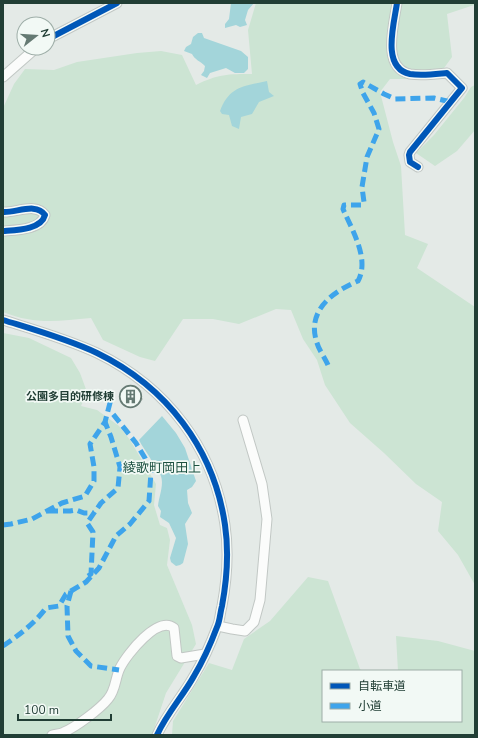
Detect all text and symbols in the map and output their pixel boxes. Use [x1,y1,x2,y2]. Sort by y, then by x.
north arrow [16,16,56,56]
text: N [37,27,53,39]
building icon: 公園多目的研修棟 [117,383,143,409]
place label: 公園多目的研修棟 [26,389,114,404]
district label: 綾歌町岡田上 [123,459,201,477]
legend [322,670,462,722]
text: 自転車道 [358,678,406,694]
scale bar [18,696,111,722]
text: 小道 [358,698,382,714]
text: 100 m [24,702,59,718]

